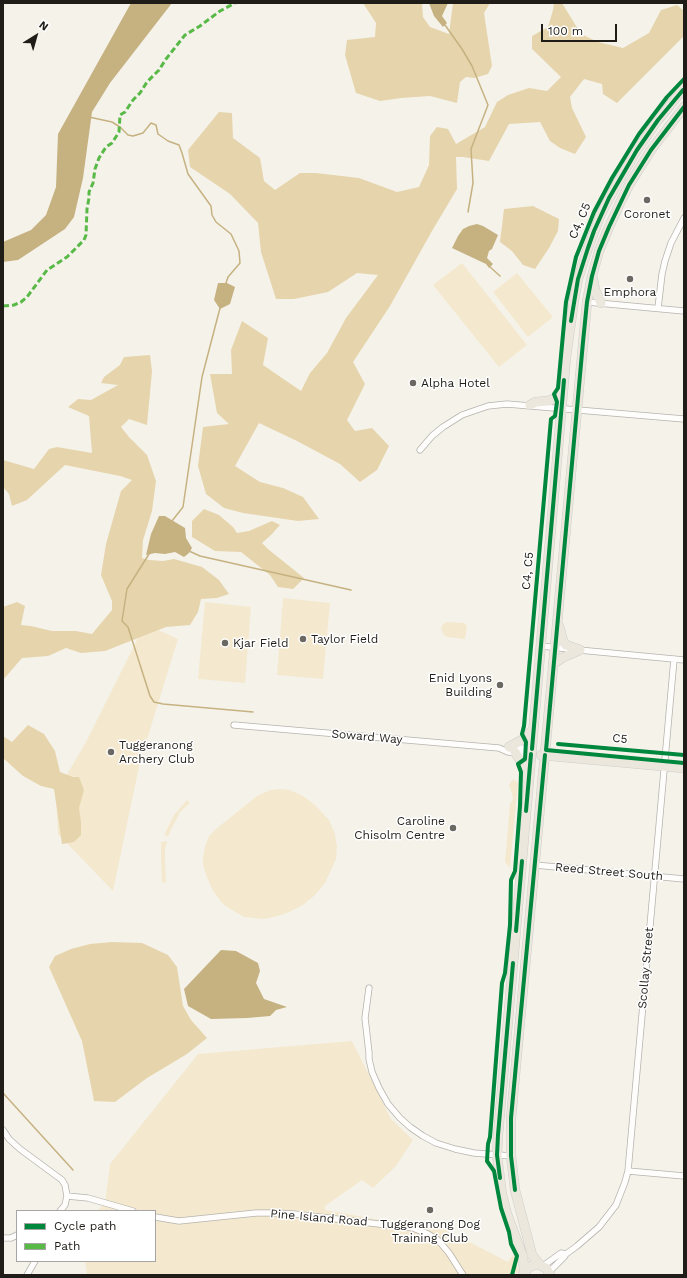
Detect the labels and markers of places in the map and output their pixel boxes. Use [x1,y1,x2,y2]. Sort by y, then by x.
marker: Coronet [642,195,652,205]
place label: Coronet [624,207,670,221]
marker: Emphora [625,274,635,284]
place label: Emphora [604,285,656,299]
place label: Alpha Hotel [421,376,490,390]
marker: Alpha Hotel [408,378,418,388]
place label: Taylor Field [311,632,378,646]
marker: Taylor Field [298,634,308,644]
place label: Kjar Field [233,636,288,650]
marker: Kjar Field [220,638,230,648]
place label: Enid Lyons Building [429,671,492,699]
marker: Enid Lyons Building [495,680,505,690]
place label: Tuggeranong Archery Club [119,738,195,766]
marker: Tuggeranong Archery Club [106,747,116,757]
place label: Caroline Chisolm Centre [354,814,445,842]
marker: Caroline Chisolm Centre [448,823,458,833]
marker: Tuggeranong Dog Training Club [425,1205,435,1215]
place label: Tuggeranong Dog Training Club [380,1217,480,1245]

